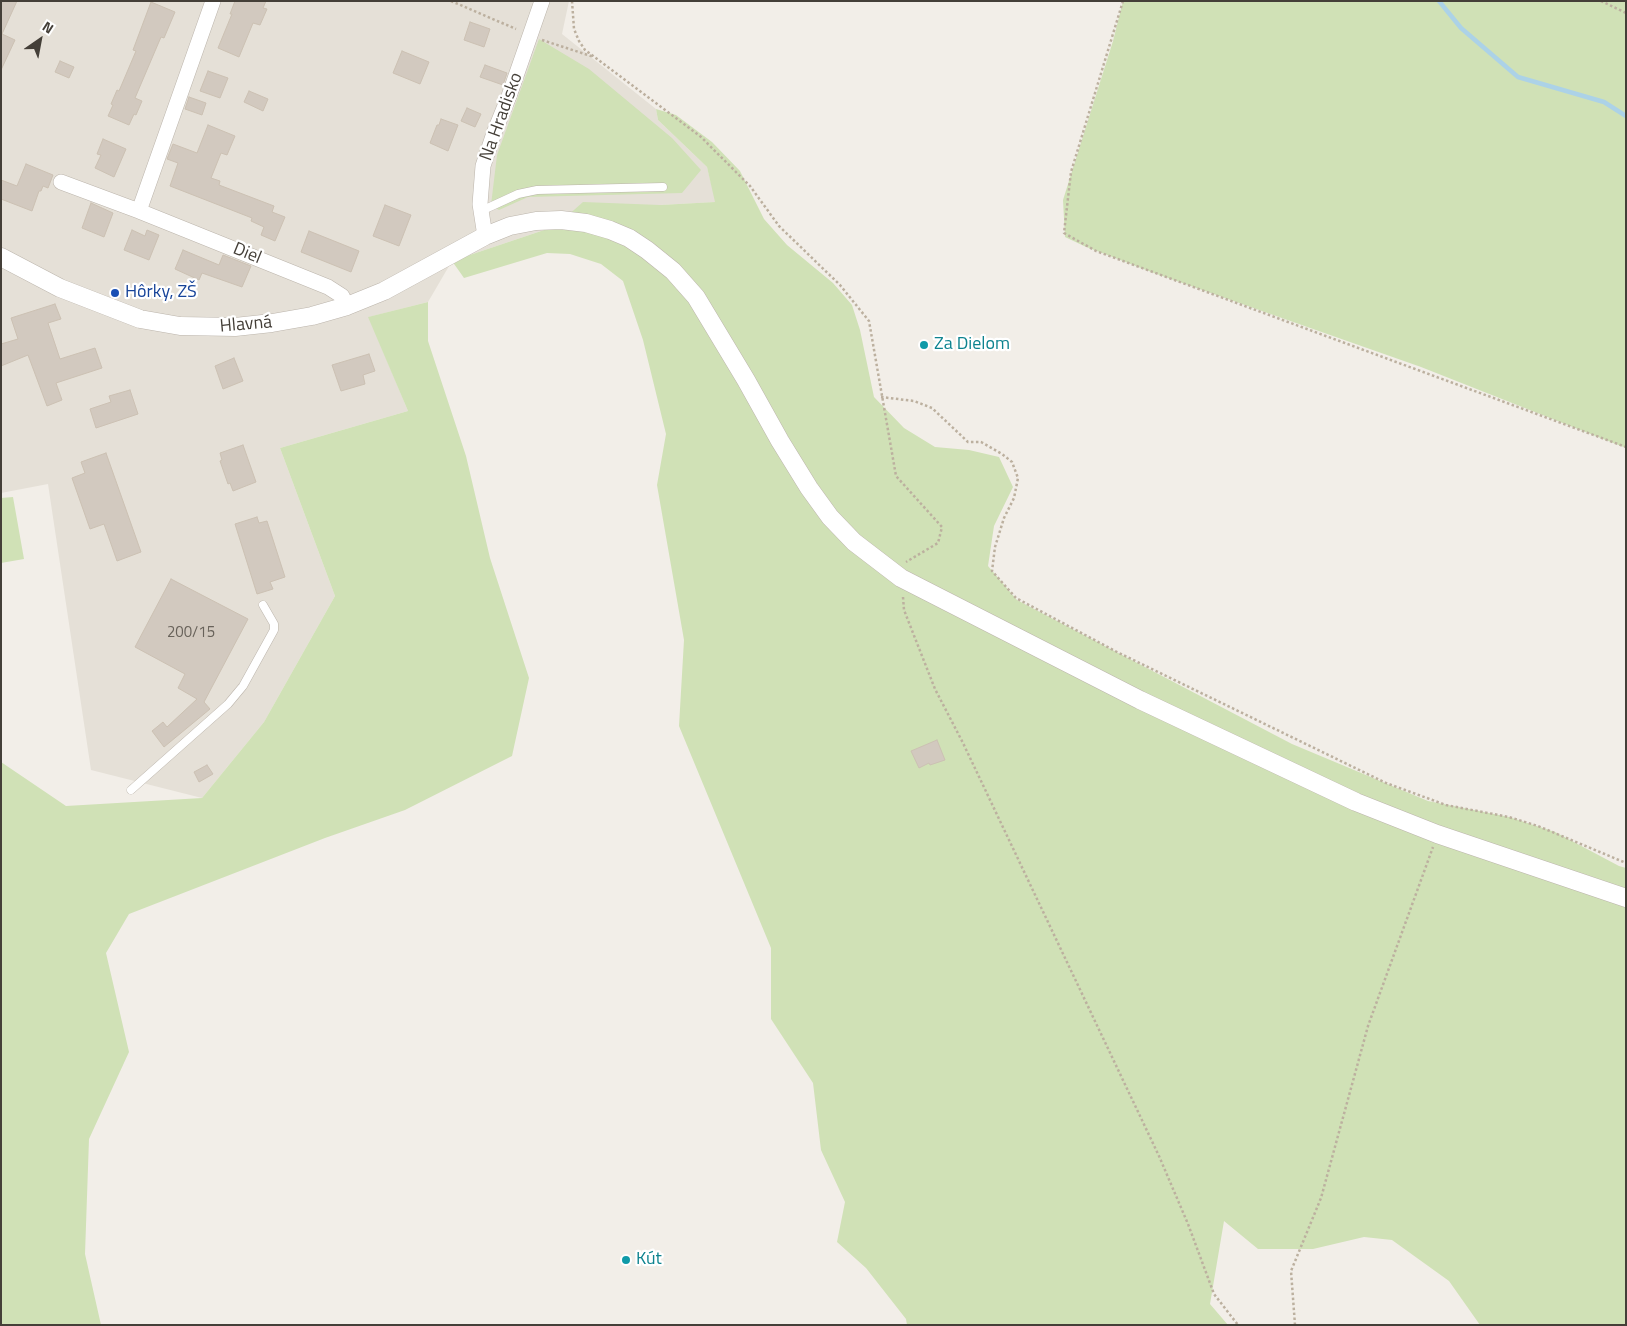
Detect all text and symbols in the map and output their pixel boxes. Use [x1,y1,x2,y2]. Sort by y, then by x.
north arrow [15,15,65,65]
text: N [39,16,58,38]
street label: Na Hradisko [476,70,528,164]
street label: Diel [230,239,264,269]
place label: Hôrky, ZŠ [125,282,197,304]
marker: Hôrky, ZŠ [109,287,121,299]
street label: Hlavná [219,312,273,338]
place label: Za Dielom [934,334,1010,356]
marker: Za Dielom [918,339,930,351]
house number: 200/15 [167,624,215,642]
place label: Kút [636,1249,662,1271]
marker: Kút [620,1254,632,1266]

